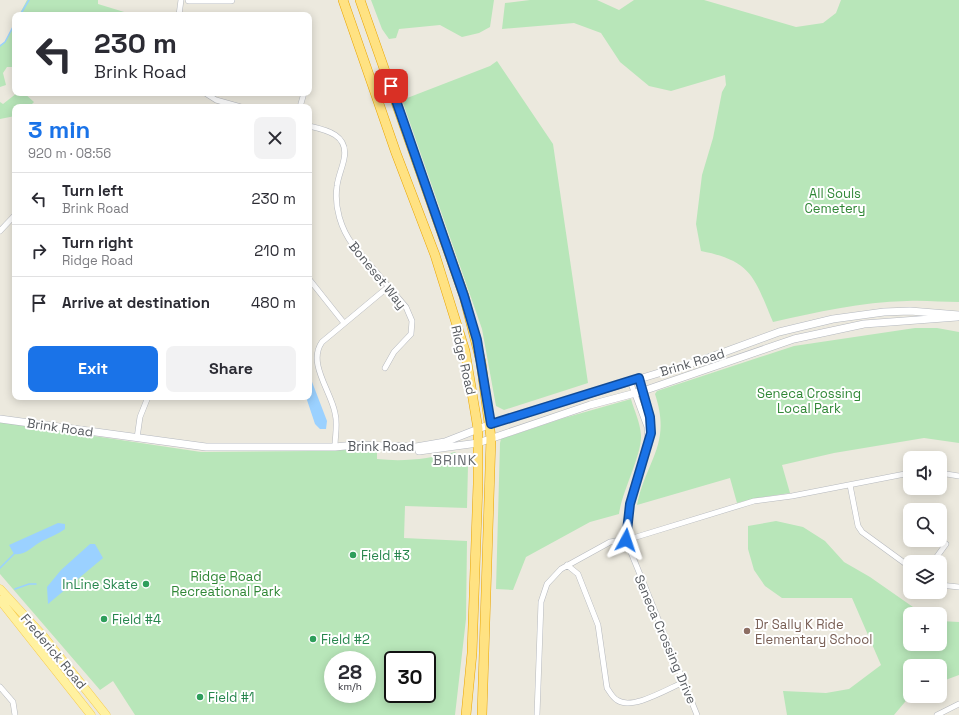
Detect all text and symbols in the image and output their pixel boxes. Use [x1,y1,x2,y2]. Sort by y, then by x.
text: 230 m [94,25,177,61]
icon: left [28,28,80,80]
text: Brink Road [94,60,187,83]
pin [374,69,408,103]
icon: arrive [380,75,402,97]
text: 3 min [28,114,90,145]
button: close [254,117,296,159]
text: 920 m · 08:56 [28,145,111,162]
text: Turn left [62,181,124,200]
park label: All Souls Cemetery [805,185,865,217]
icon: left [28,188,50,210]
text: 230 m [252,189,296,208]
text: Brink Road [62,200,129,217]
text: Turn right [62,233,133,252]
street label: Boneset Way [345,238,410,313]
icon: right [28,240,50,262]
text: 210 m [254,241,296,260]
text: Ridge Road [62,252,133,269]
icon: arrive [28,292,50,314]
text: Arrive at destination [62,293,210,312]
text: 480 m [251,293,296,312]
street label: Ridge Road [447,324,480,397]
street label: Brink Road [658,345,727,380]
button: Exit [28,346,158,392]
button: Share [166,346,296,392]
park label: Seneca Crossing Local Park [757,385,861,417]
street label: Brink Road [26,414,94,441]
street label: Brink Road [348,438,414,455]
district label: BRINK [433,451,477,469]
map controls [903,451,947,703]
button: sound [903,451,947,495]
button: search [903,503,947,547]
position arrow [605,519,647,561]
place label: Field #3 [361,547,410,564]
marker: Field #3 [348,550,358,560]
button: layers [903,555,947,599]
park label: Ridge Road Recreational Park [171,568,281,600]
street label: Seneca Crossing Drive [631,572,700,706]
place label: InLine Skate [62,576,138,593]
marker: InLine Skate [141,579,151,589]
button: + [903,607,947,651]
street label: Frederick Road [17,610,90,693]
place label: Field #4 [112,611,161,628]
marker: Field #4 [99,614,109,624]
place label: Dr Sally K Ride Elementary School [755,616,872,648]
marker: Dr Sally K Ride Elementary School [742,626,752,636]
place label: Field #2 [321,631,370,648]
marker: Field #2 [308,634,318,644]
speed limit sign: 30 [384,651,436,703]
text: 28 [338,659,362,685]
button: − [903,659,947,703]
text: km/h [338,680,362,693]
place label: Field #1 [208,689,254,706]
marker: Field #1 [195,692,205,702]

